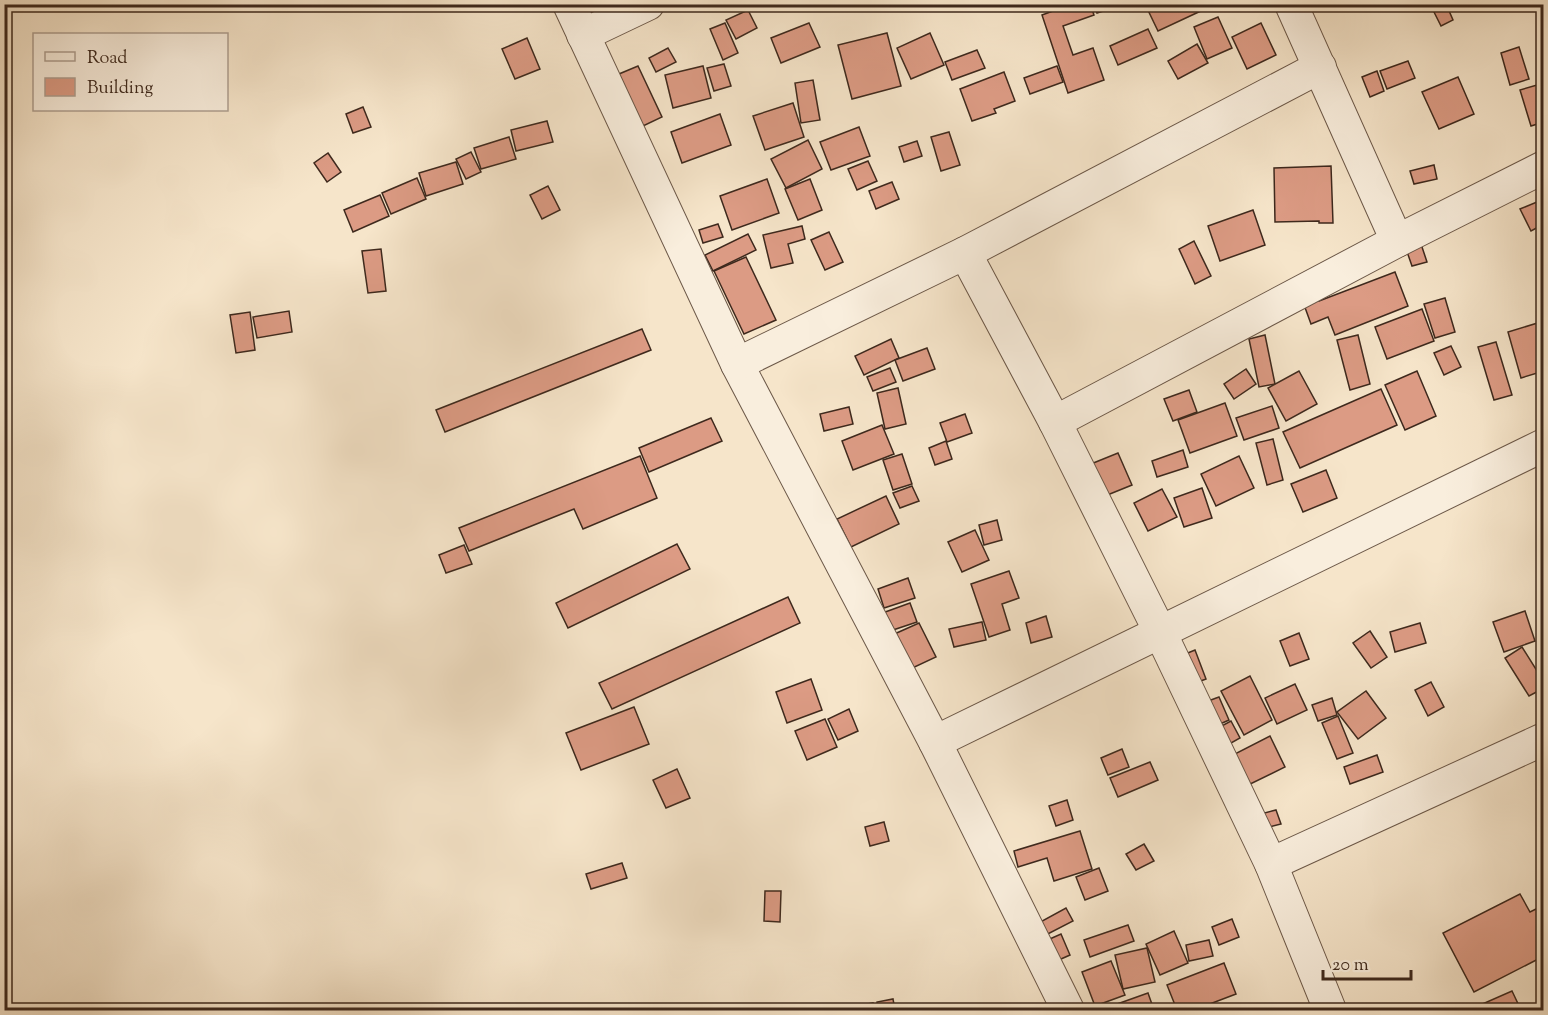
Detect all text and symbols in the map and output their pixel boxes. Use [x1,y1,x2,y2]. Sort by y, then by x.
legend [33,33,228,111]
text: Road [87,46,127,72]
text: Building [87,76,153,102]
scale bar [1323,943,1412,981]
text: 20 m [1332,953,1369,979]

